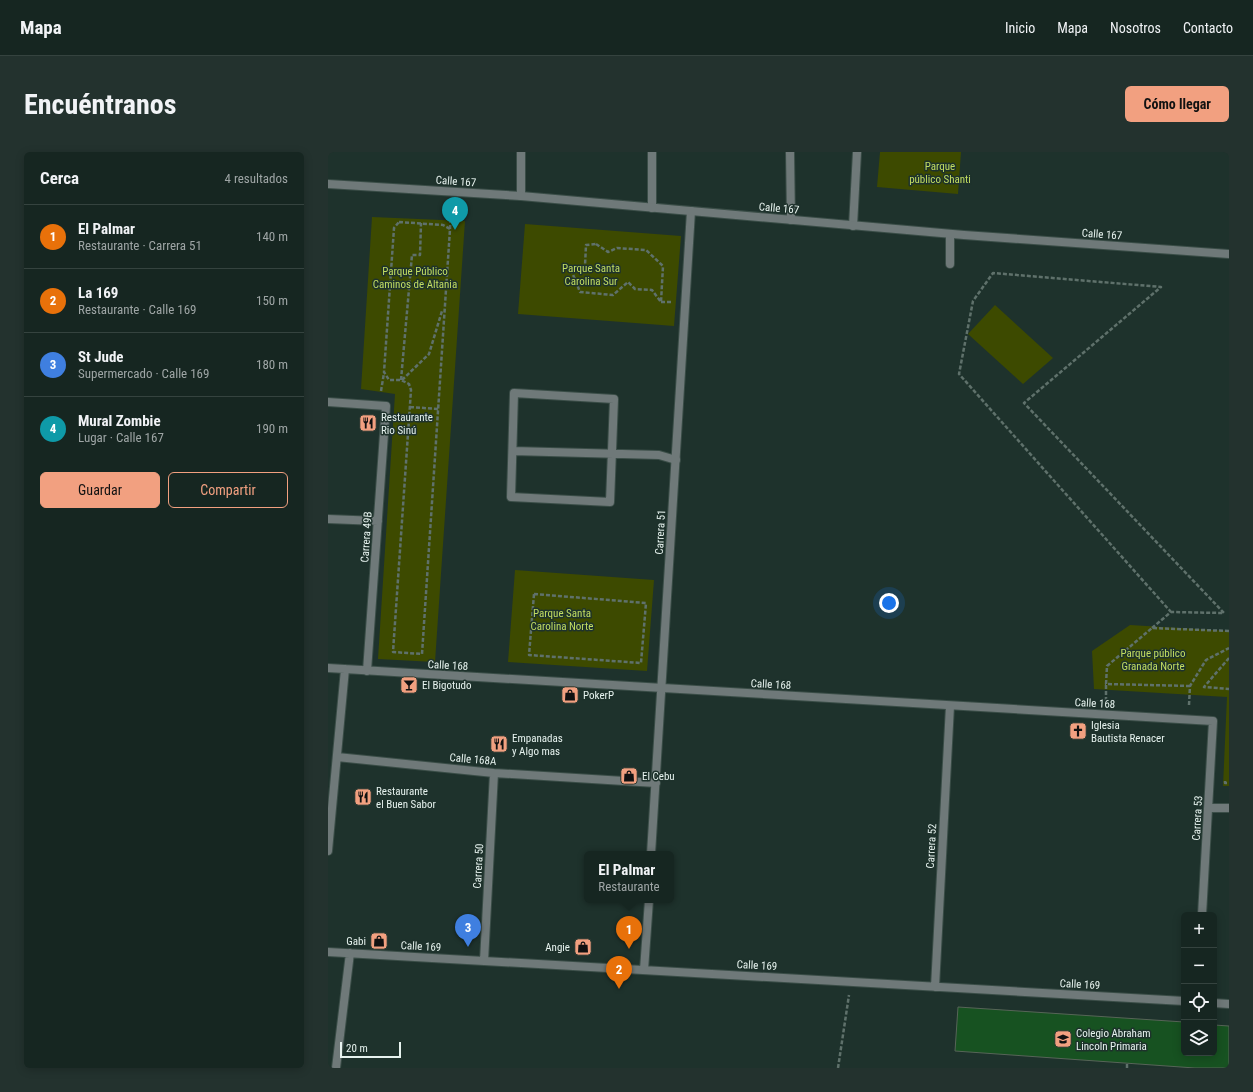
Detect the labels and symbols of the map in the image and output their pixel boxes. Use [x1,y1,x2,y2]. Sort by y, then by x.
park label: Parque público Shanti [909,160,971,186]
street label: Calle 167 [435,174,477,189]
pin: 4 [442,197,468,230]
street label: Calle 167 [758,200,800,217]
street label: Calle 167 [1081,227,1123,242]
park label: Parque Santa Carolina Sur [562,262,620,288]
park label: Parque Público Caminos de Altania [373,265,457,291]
place label: Restaurante Rio Sinú [381,411,433,437]
restaurant icon: Restaurante Rio Sinú [358,413,378,433]
street label: Carrera 51 [653,509,668,555]
street label: Carrera 49B [358,511,375,563]
your location [879,593,899,613]
park label: Parque Santa Carolina Norte [531,607,593,633]
park label: Parque público Granada Norte [1121,647,1186,673]
street label: Calle 168 [427,658,469,673]
bar icon: El Bigotudo [399,675,419,695]
street label: Calle 168 [750,677,792,692]
place label: El Bigotudo [422,679,472,692]
shop icon: PokerP [560,685,580,705]
place label: PokerP [583,689,614,702]
street label: Calle 168 [1074,696,1116,711]
place label: Iglesia Bautista Renacer [1091,719,1165,745]
church icon: Iglesia Bautista Renacer [1068,721,1088,741]
place label: Empanadas y Algo mas [512,732,563,758]
restaurant icon: Empanadas y Algo mas [489,734,509,754]
street label: Calle 168A [449,751,498,768]
shop icon: El Cebu [619,766,639,786]
place label: El Cebu [642,770,675,783]
place label: Restaurante el Buen Sabor [376,785,436,811]
restaurant icon: Restaurante el Buen Sabor [353,787,373,807]
street label: Carrera 53 [1190,795,1205,841]
street label: Carrera 52 [924,823,939,869]
street label: Carrera 50 [471,843,486,889]
pin: 3 [455,914,481,947]
pin: 1 [616,916,642,949]
shop icon: Gabi [369,931,389,951]
place label: Gabi [346,935,366,948]
shop icon: Angie [573,937,593,957]
street label: Calle 169 [400,939,442,954]
place label: Angie [545,941,570,954]
pin: 2 [606,956,632,989]
street label: Calle 169 [736,958,778,973]
street label: Calle 169 [1059,977,1101,992]
place label: Colegio Abraham Lincoln Primaria [1076,1027,1150,1053]
school or university icon: Colegio Abraham Lincoln Primaria [1053,1029,1073,1049]
scale bar [340,1040,401,1059]

